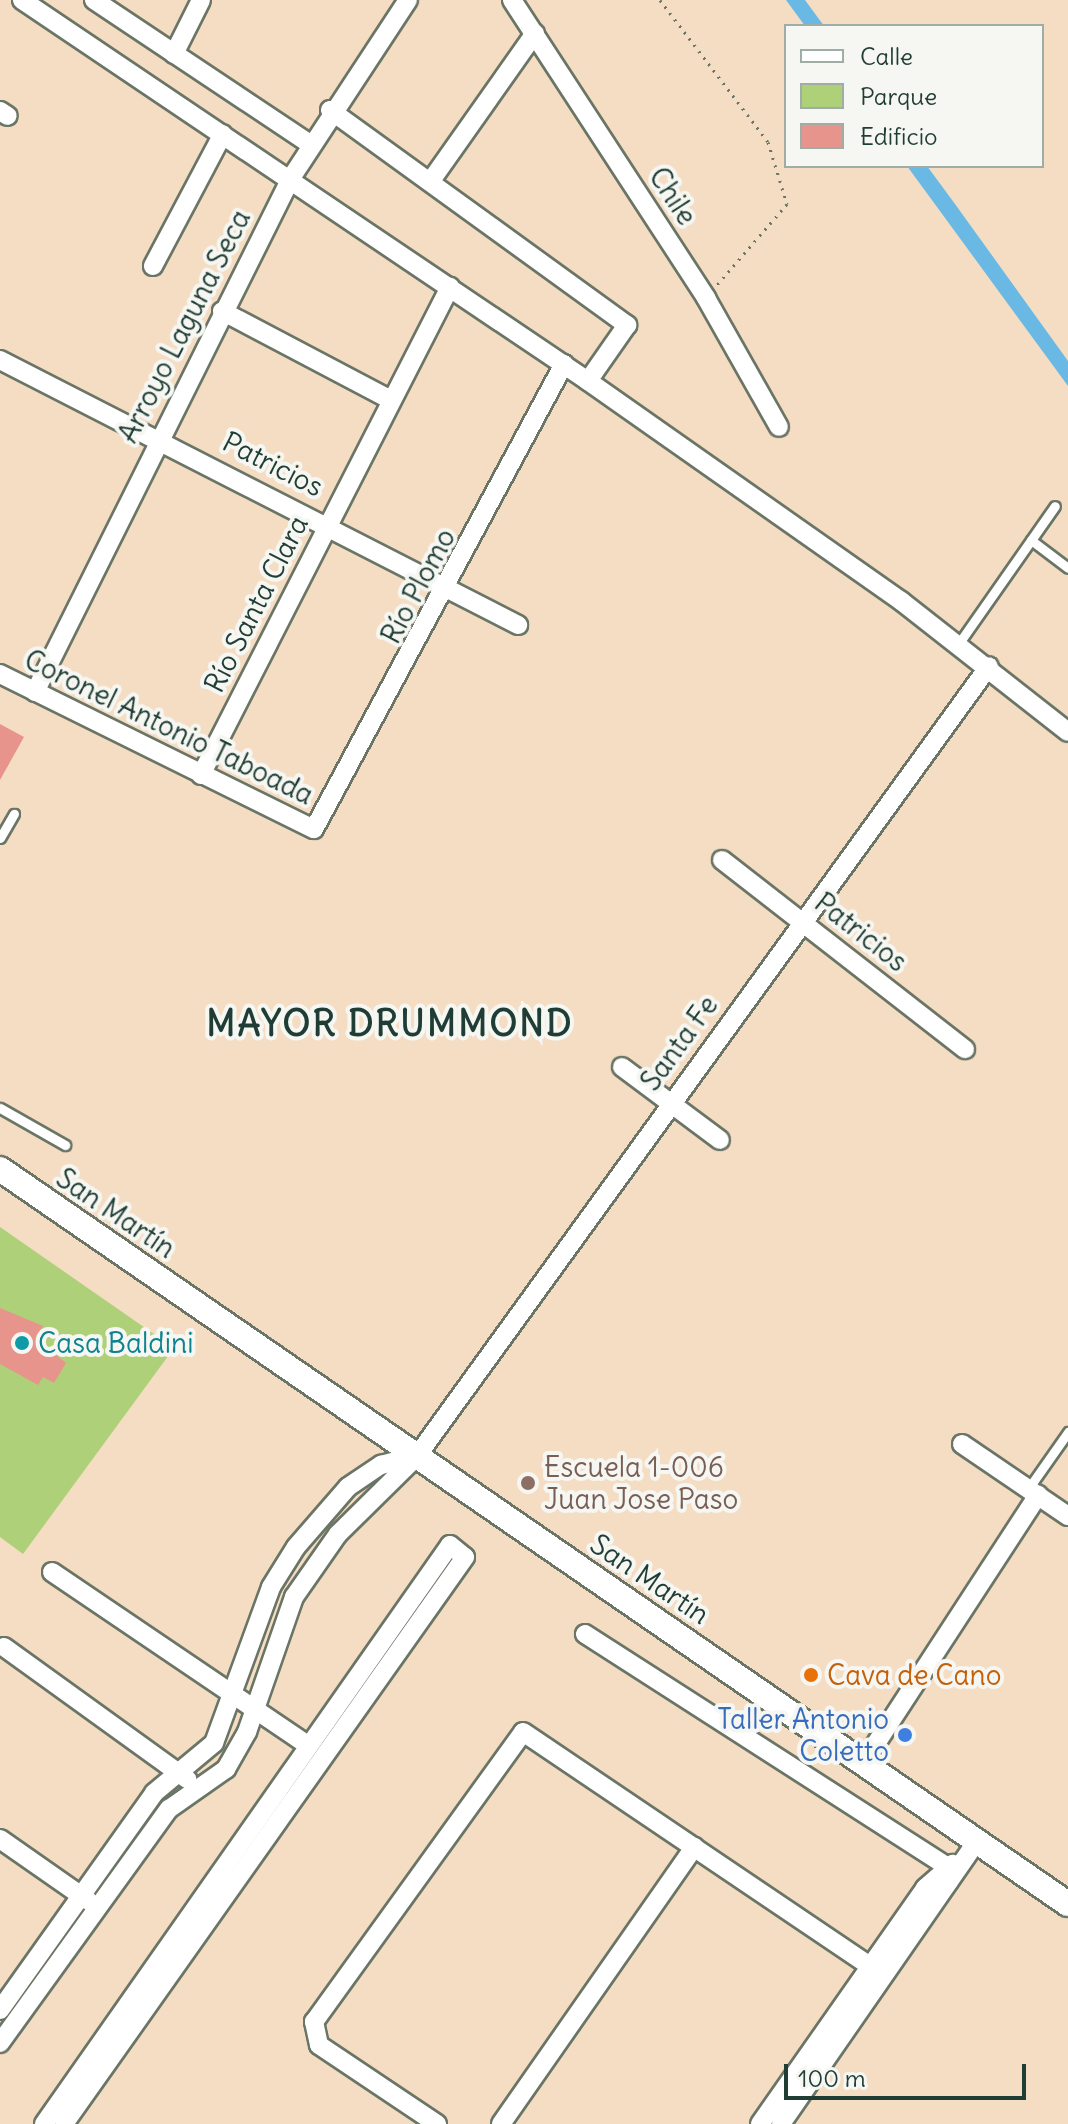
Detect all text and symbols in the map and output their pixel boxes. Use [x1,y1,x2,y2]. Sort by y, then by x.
legend [784,24,1044,168]
text: Calle [860,41,913,71]
text: Parque [860,81,937,111]
text: Edificio [860,121,938,151]
street label: Chile [642,161,704,231]
street label: Arroyo Laguna Seca [111,204,257,448]
street label: Patricios [217,424,329,504]
street label: Río Santa Clara [197,510,315,698]
street label: Río Plomo [374,523,462,649]
street label: Coronel Antonio Taboada [19,642,319,812]
street label: Patricios [808,885,914,979]
street label: Santa Fe [633,989,725,1097]
district label: MAYOR DRUMMOND [206,1002,574,1046]
street label: San Martín [50,1161,182,1265]
place label: Casa Baldini [38,1326,193,1360]
marker: Casa Baldini [13,1334,31,1352]
place label: Escuela 1-006 Juan Jose Paso [544,1450,738,1516]
marker: Escuela 1-006 Juan Jose Paso [519,1474,537,1492]
street label: San Martín [584,1527,716,1631]
place label: Cava de Cano [827,1658,1001,1692]
marker: Cava de Cano [802,1666,820,1684]
place label: Taller Antonio Coletto [717,1702,889,1768]
marker: Taller Antonio Coletto [896,1726,914,1744]
scale bar [788,2048,1030,2098]
text: 100 m [798,2063,866,2093]

